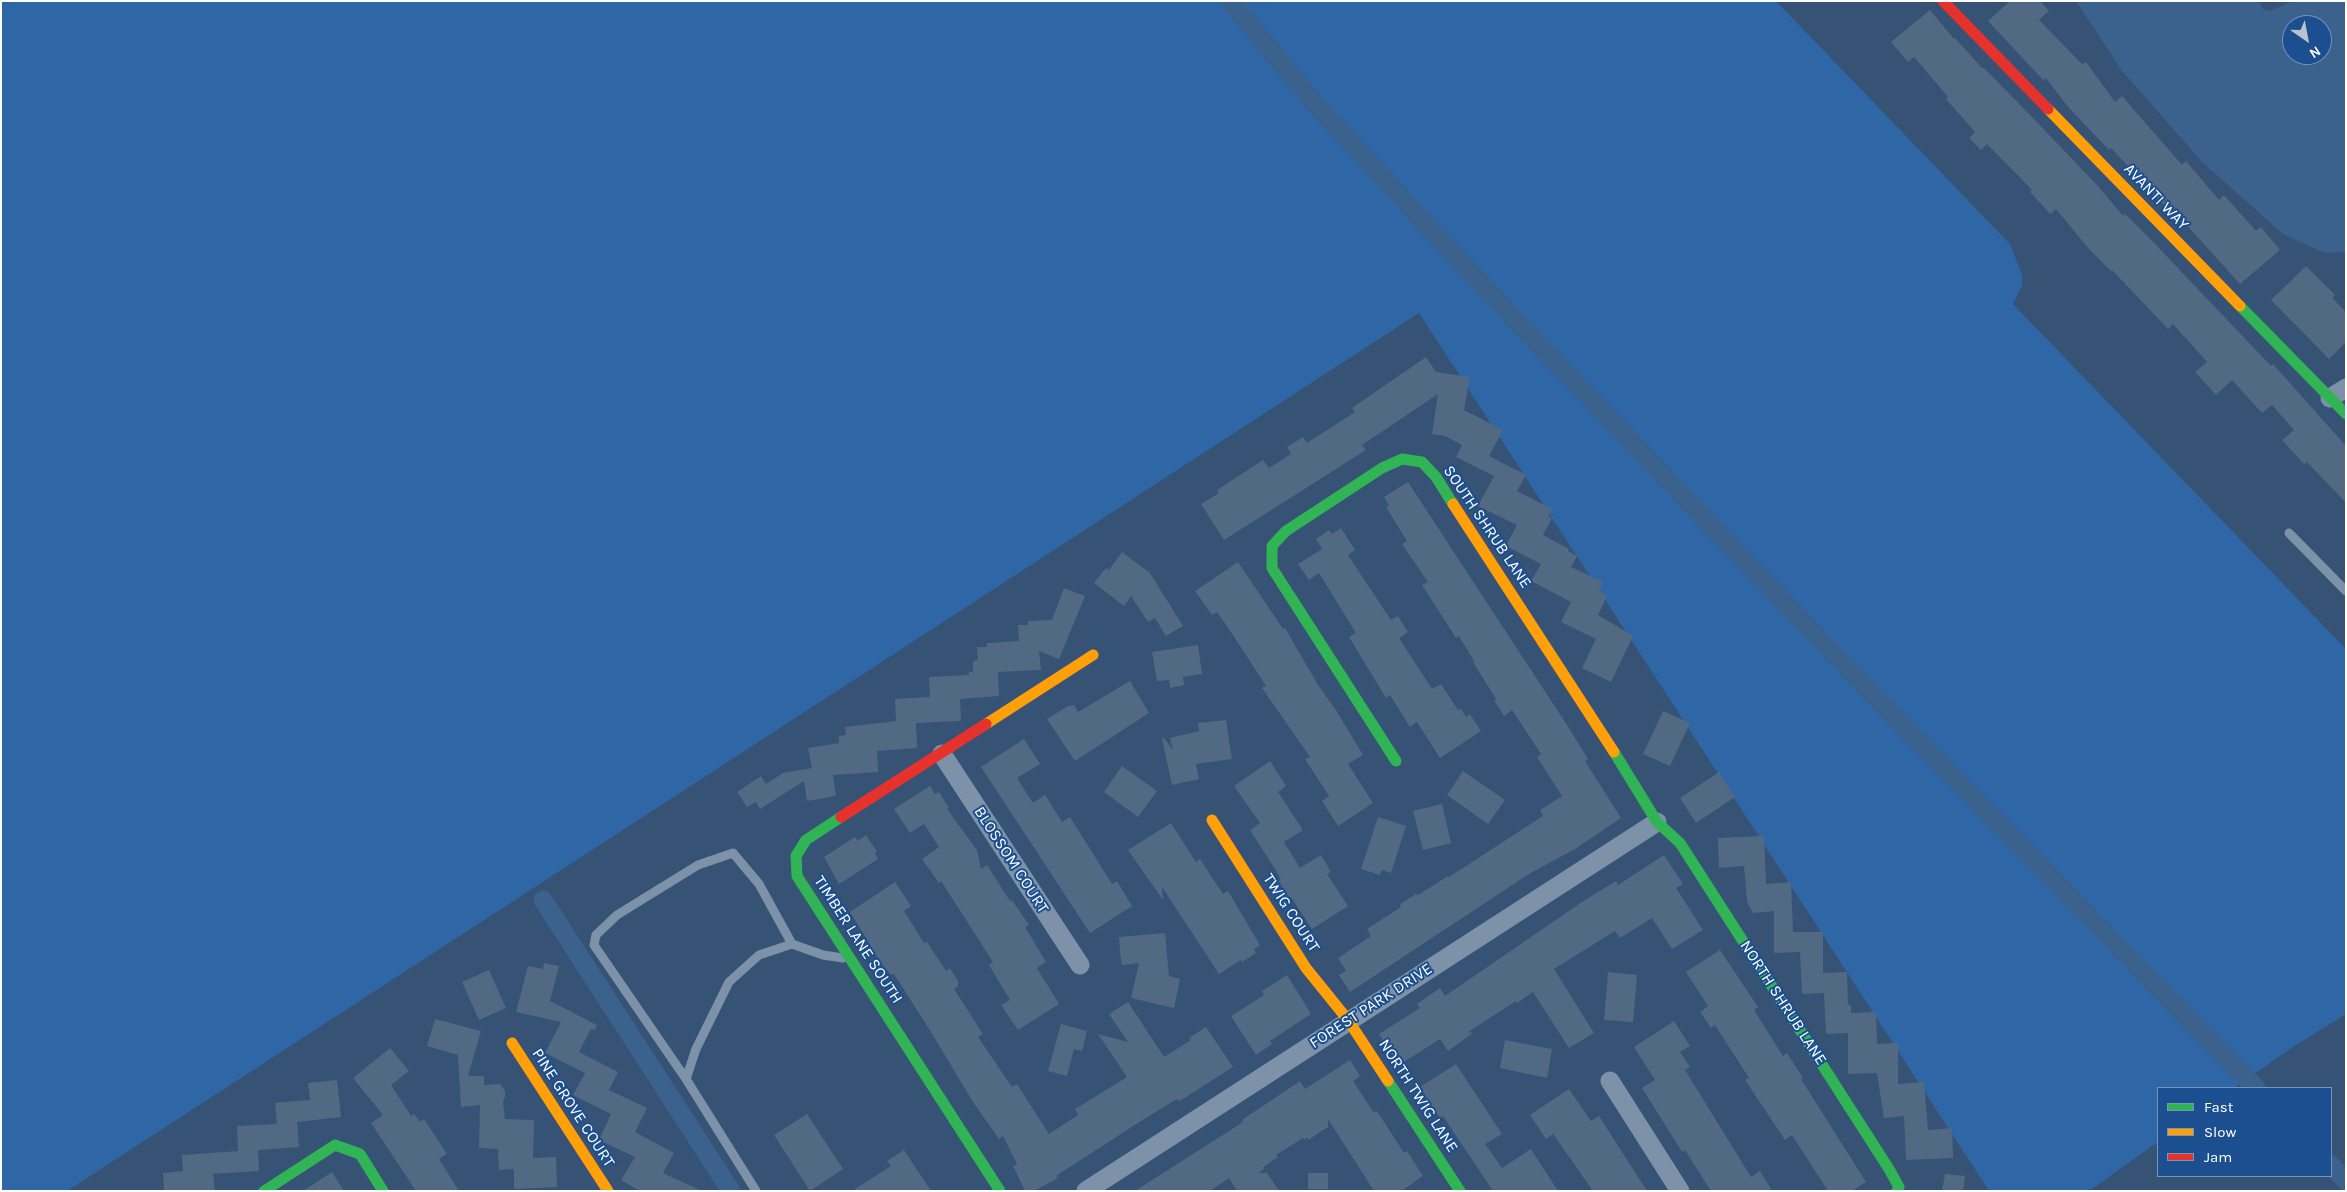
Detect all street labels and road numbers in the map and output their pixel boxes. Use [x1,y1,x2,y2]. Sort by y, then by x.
street label: AVANTI WAY [2120,160,2192,234]
street label: SOUTH SHRUB LANE [1439,462,1535,592]
street label: BLOSSOM COURT [969,803,1053,917]
street label: TWIG COURT [1259,870,1323,956]
street label: TIMBER LANE SOUTH [810,873,906,1007]
street label: NORTH SHRUB LANE [1736,937,1830,1069]
street label: FOREST PARK DRIVE [1306,959,1436,1053]
street label: NORTH TWIG LANE [1374,1036,1462,1156]
street label: PINE GROVE COURT [527,1045,619,1171]

